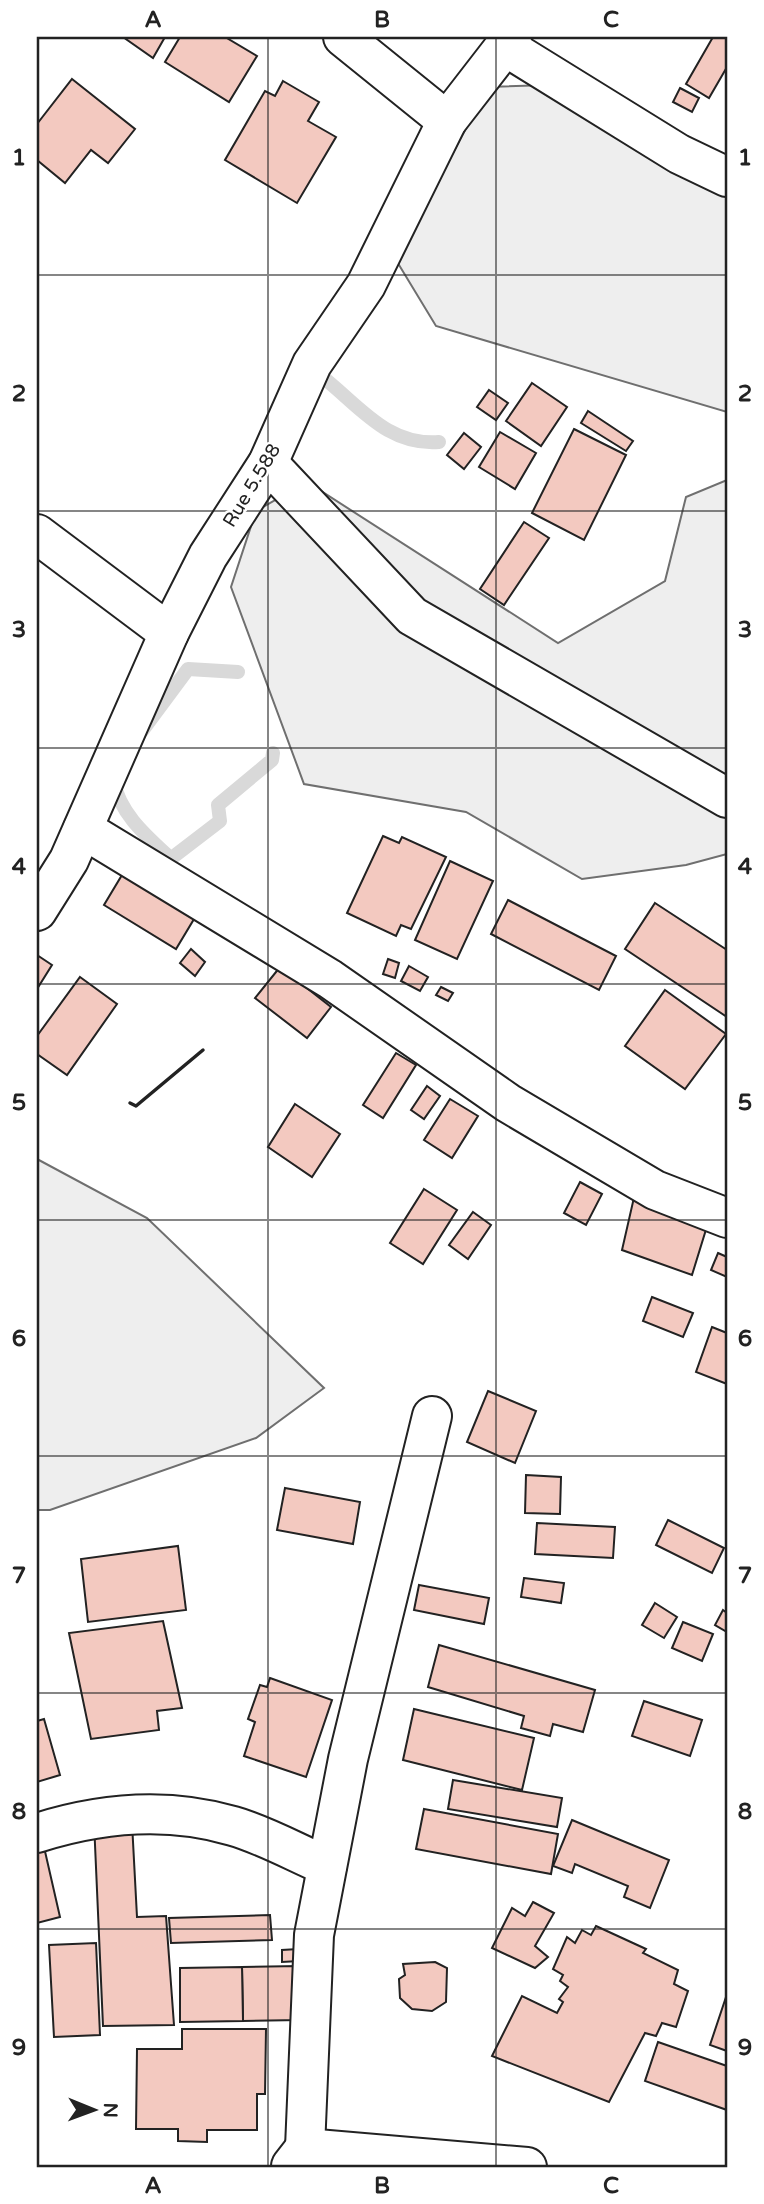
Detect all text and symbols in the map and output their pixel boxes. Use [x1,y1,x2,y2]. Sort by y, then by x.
text: A [144,6,162,34]
text: B [374,6,390,34]
text: C [603,6,619,34]
text: 1 [12,144,26,172]
text: 1 [738,144,752,172]
text: 2 [12,380,26,408]
text: 2 [738,380,752,408]
street label: Rue 5.588 [218,440,285,531]
text: 3 [12,616,26,644]
text: 3 [738,616,752,644]
text: 4 [12,853,27,881]
text: 4 [738,853,753,881]
text: 5 [12,1089,26,1117]
text: 5 [738,1089,752,1117]
text: 6 [12,1325,26,1353]
text: 6 [738,1325,752,1353]
text: 7 [12,1562,26,1590]
text: 7 [738,1562,752,1590]
text: 8 [12,1798,26,1826]
text: 8 [738,1798,752,1826]
text: 9 [12,2034,26,2062]
text: 9 [738,2034,752,2062]
north arrow [60,2074,130,2144]
text: N [99,2102,121,2118]
text: A [144,2172,162,2200]
text: B [374,2172,390,2200]
text: C [603,2172,619,2200]

